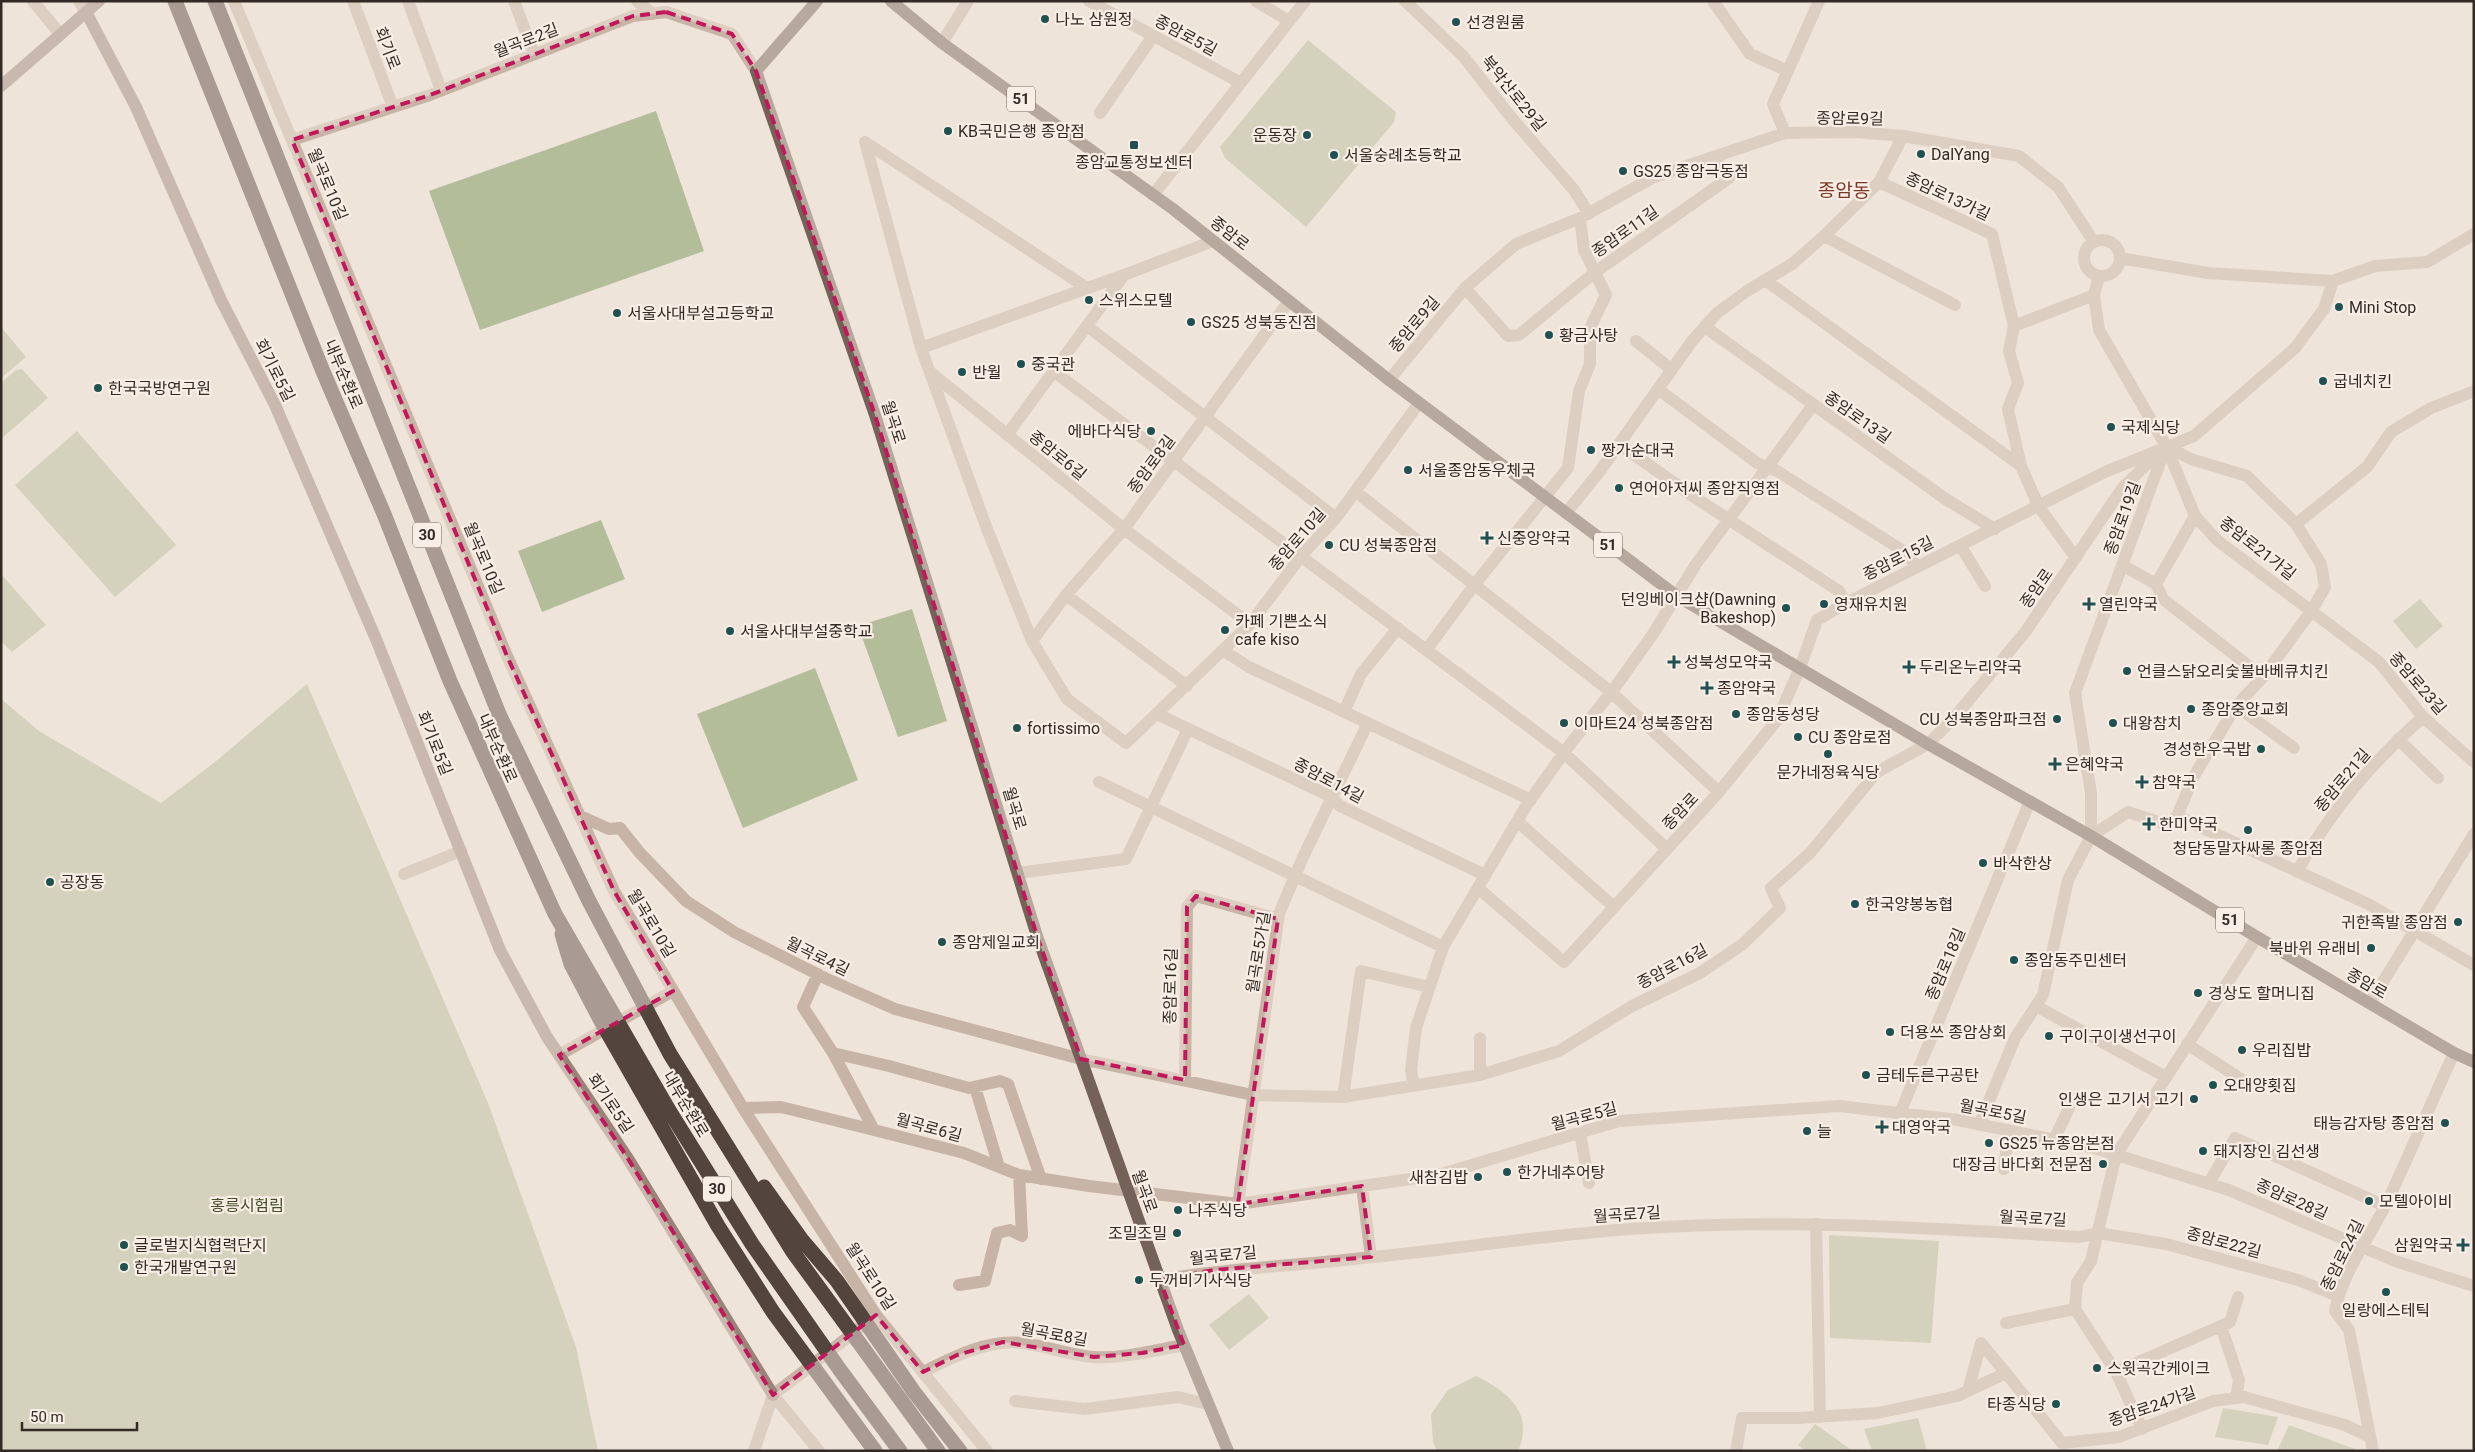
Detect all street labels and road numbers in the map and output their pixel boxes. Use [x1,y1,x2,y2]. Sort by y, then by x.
street label: 종암로5길 [1151,11,1220,60]
street label: 월곡로2길 [491,19,561,61]
street label: 회기로 [371,24,404,72]
street label: 북악산로29길 [1477,52,1550,135]
road number: 51 [1007,86,1035,112]
street label: 종암로9길 [1816,108,1884,129]
street label: 월곡로10길 [304,145,351,223]
street label: 종암로13가길 [1902,168,1993,224]
street label: 종암로11길 [1588,202,1662,261]
street label: 종암로 [1206,212,1253,255]
street label: 종암로9길 [1385,292,1443,356]
street label: 회기로5길 [251,336,298,405]
street label: 내부순환로 [320,337,367,412]
street label: 종암로13길 [1821,388,1895,447]
street label: 월곡로 [878,398,909,446]
street label: 종암로6길 [1025,427,1090,484]
street label: 종암로8길 [1124,431,1179,497]
street label: 종암로19길 [2100,479,2145,558]
street label: 종암로10길 [1265,504,1330,575]
street label: 종암로21가길 [2216,513,2300,584]
street label: 월곡로10길 [460,519,507,597]
road number: 30 [413,522,441,548]
road number: 51 [1594,532,1622,558]
street label: 종암로15길 [1860,533,1937,584]
street label: 종암로 [2016,565,2057,612]
street label: 종암로23길 [2385,648,2450,719]
street label: 회기로5길 [413,708,456,778]
street label: 내부순환로 [474,711,521,786]
street label: 종암로21길 [2310,745,2374,816]
street label: 종암로14길 [1290,754,1367,807]
street label: 월곡로 [999,784,1030,832]
street label: 종암로 [1658,789,1703,834]
street label: 월곡로10길 [624,885,680,961]
road number: 51 [2216,908,2244,932]
street label: 월곡로5가길 [1243,910,1274,994]
street label: 종암로18길 [1922,925,1969,1003]
street label: 월곡로4길 [783,933,852,980]
street label: 종암로16길 [1634,940,1711,993]
street label: 종암로16길 [1160,947,1181,1025]
street label: 종암로 [2343,964,2391,1003]
street label: 내부순환로 [658,1068,713,1141]
street label: 회기로5길 [584,1070,637,1137]
street label: 월곡로5길 [1958,1096,2028,1127]
street label: 월곡로5길 [1549,1099,1619,1134]
street label: 월곡로6길 [894,1110,964,1145]
street label: 월곡로 [1128,1167,1161,1215]
street label: 종암로28길 [2253,1175,2331,1224]
road number: 30 [703,1176,731,1202]
street label: 월곡로7길 [1593,1203,1662,1226]
street label: 월곡로7길 [1999,1207,2067,1230]
street label: 종암로24길 [2317,1217,2368,1294]
street label: 종암로22길 [2184,1223,2263,1262]
street label: 월곡로10길 [842,1239,899,1314]
street label: 월곡로7길 [1188,1243,1258,1268]
street label: 월곡로8길 [1019,1319,1089,1350]
street label: 종암로24가길 [2106,1383,2199,1430]

